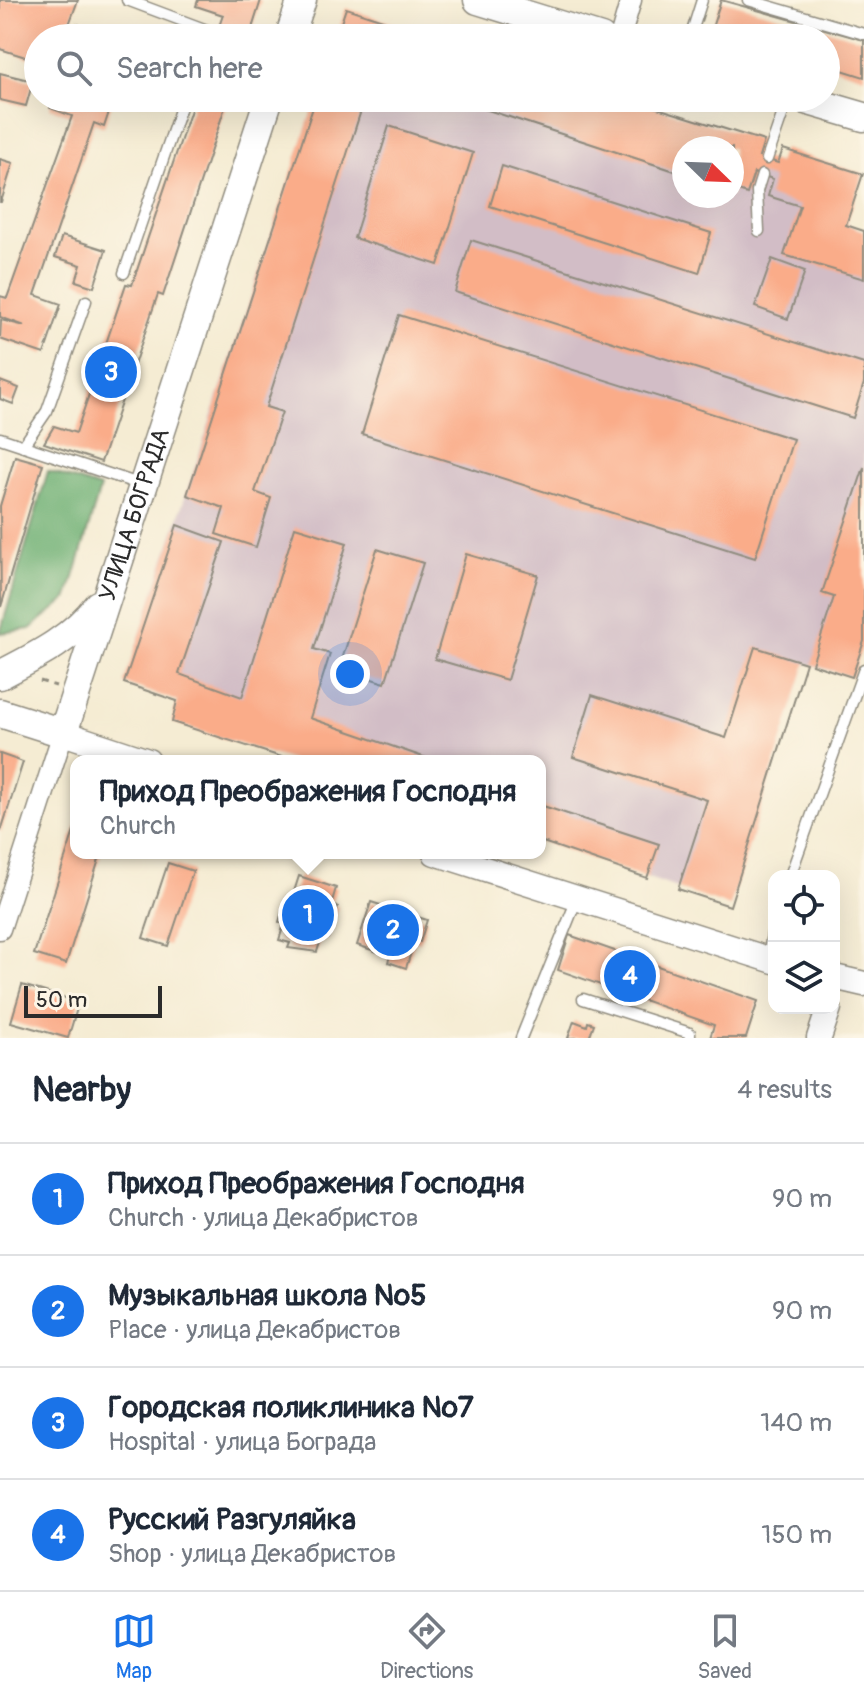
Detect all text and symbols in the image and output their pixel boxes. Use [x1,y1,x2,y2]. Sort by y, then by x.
search box [24,24,840,112]
icon: search [52,46,96,90]
text: Search here [116,50,263,87]
north arrow [672,136,744,208]
pin: 3 [85,342,137,402]
street label: УЛИЦА БОГРАДА [92,424,175,604]
your location [330,654,370,694]
popup [70,755,546,859]
text: Приход Преображения Господня [100,773,516,810]
text: Church [100,810,176,842]
map controls [768,870,840,1014]
button: locate [768,870,840,942]
pin: 1 [282,885,334,945]
pin: 2 [367,900,419,960]
button: layers [768,942,840,1014]
pin: 4 [604,946,656,1006]
scale bar [24,982,162,1018]
text: 50 m [36,986,87,1014]
text: Nearby [32,1069,131,1112]
text: 4 results [737,1074,832,1106]
text: Приход Преображения Господня [108,1165,525,1202]
text: 1 [53,1183,63,1215]
text: 90 m [772,1183,832,1215]
text: Church · улица Декабристов [108,1202,418,1234]
text: Музыкальная школа №5 [108,1277,426,1314]
text: 2 [51,1295,65,1327]
text: 90 m [772,1295,832,1327]
text: Place · улица Декабристов [108,1314,401,1346]
text: Городская поликлиника №7 [108,1389,474,1426]
text: 3 [51,1407,65,1439]
text: 140 m [760,1407,832,1439]
text: Hospital · улица Бограда [108,1426,376,1458]
text: Русский Разгуляйка [108,1501,356,1538]
text: 4 [50,1519,66,1551]
text: 150 m [761,1519,832,1551]
text: Shop · улица Декабристов [108,1538,396,1570]
tab: Map [112,1609,156,1685]
tab: Directions [380,1609,473,1685]
tab: Saved [697,1609,752,1685]

